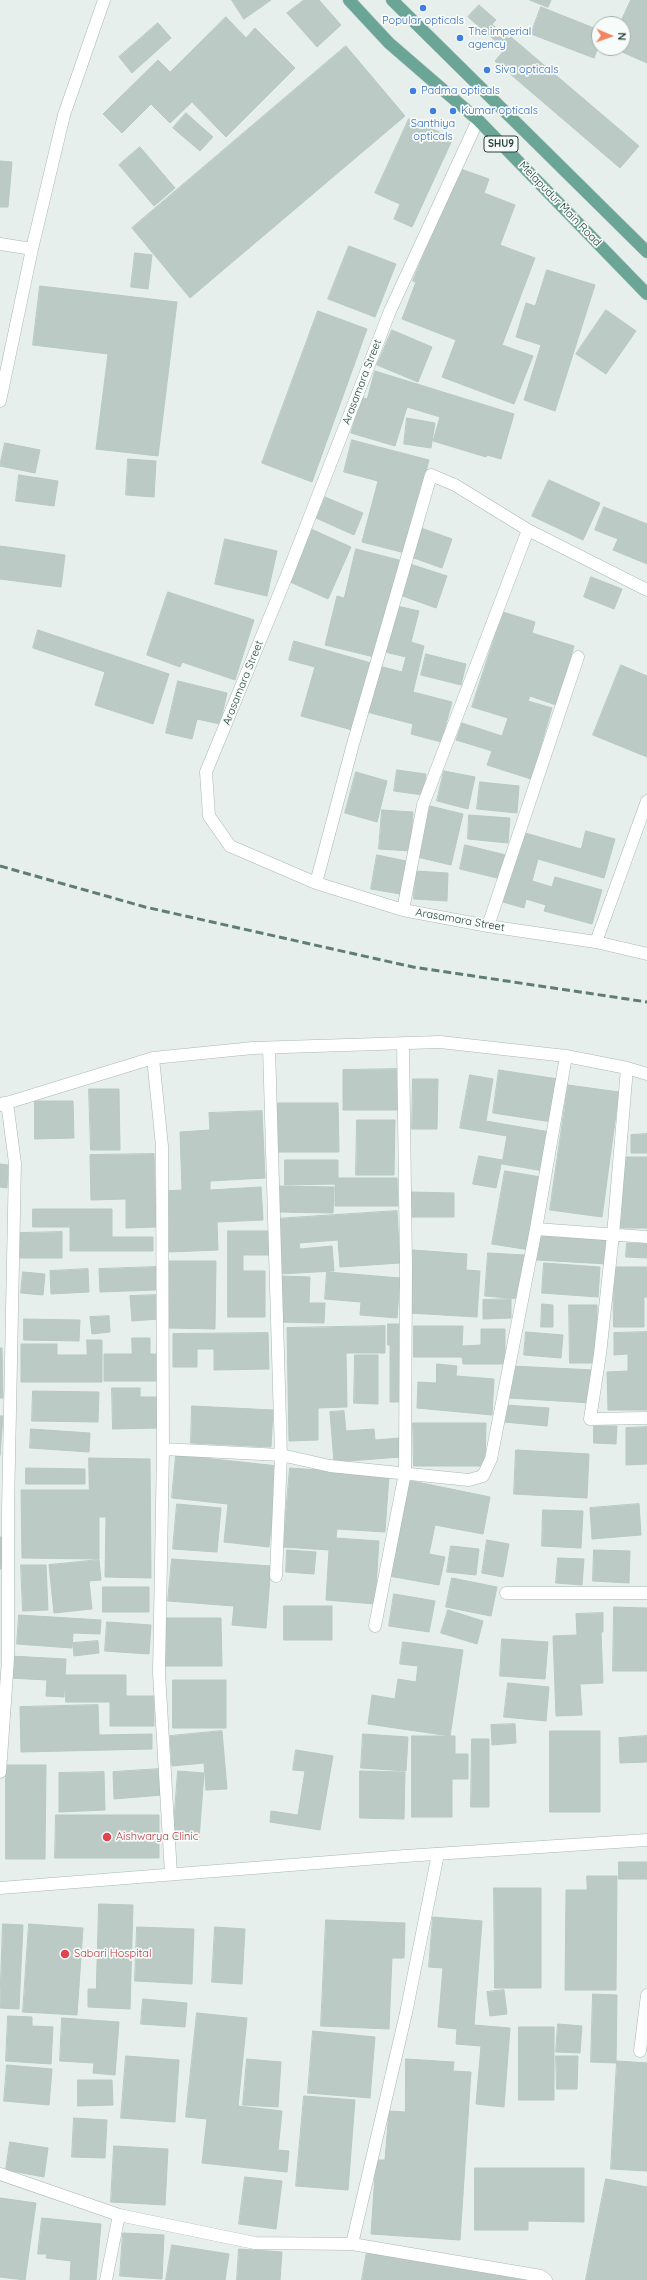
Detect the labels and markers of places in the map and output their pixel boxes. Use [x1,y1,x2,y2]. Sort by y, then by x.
marker: Popular opticals [418,3,428,13]
place label: Popular opticals [382,14,464,28]
place label: The imperial agency [468,25,531,51]
marker: The imperial agency [455,33,465,43]
place label: Siva opticals [495,63,558,77]
marker: Siva opticals [482,65,492,75]
place label: Padma opticals [421,84,500,98]
marker: Padma opticals [408,86,418,96]
place label: Kumar opticals [461,104,538,118]
marker: Santhiya opticals [428,106,438,116]
marker: Kumar opticals [448,106,458,116]
place label: Santhiya opticals [411,117,455,143]
place label: Aishwarya Clinic [116,1830,198,1844]
marker: Aishwarya Clinic [101,1831,113,1843]
place label: Sabari Hospital [74,1947,151,1961]
marker: Sabari Hospital [59,1948,71,1960]

